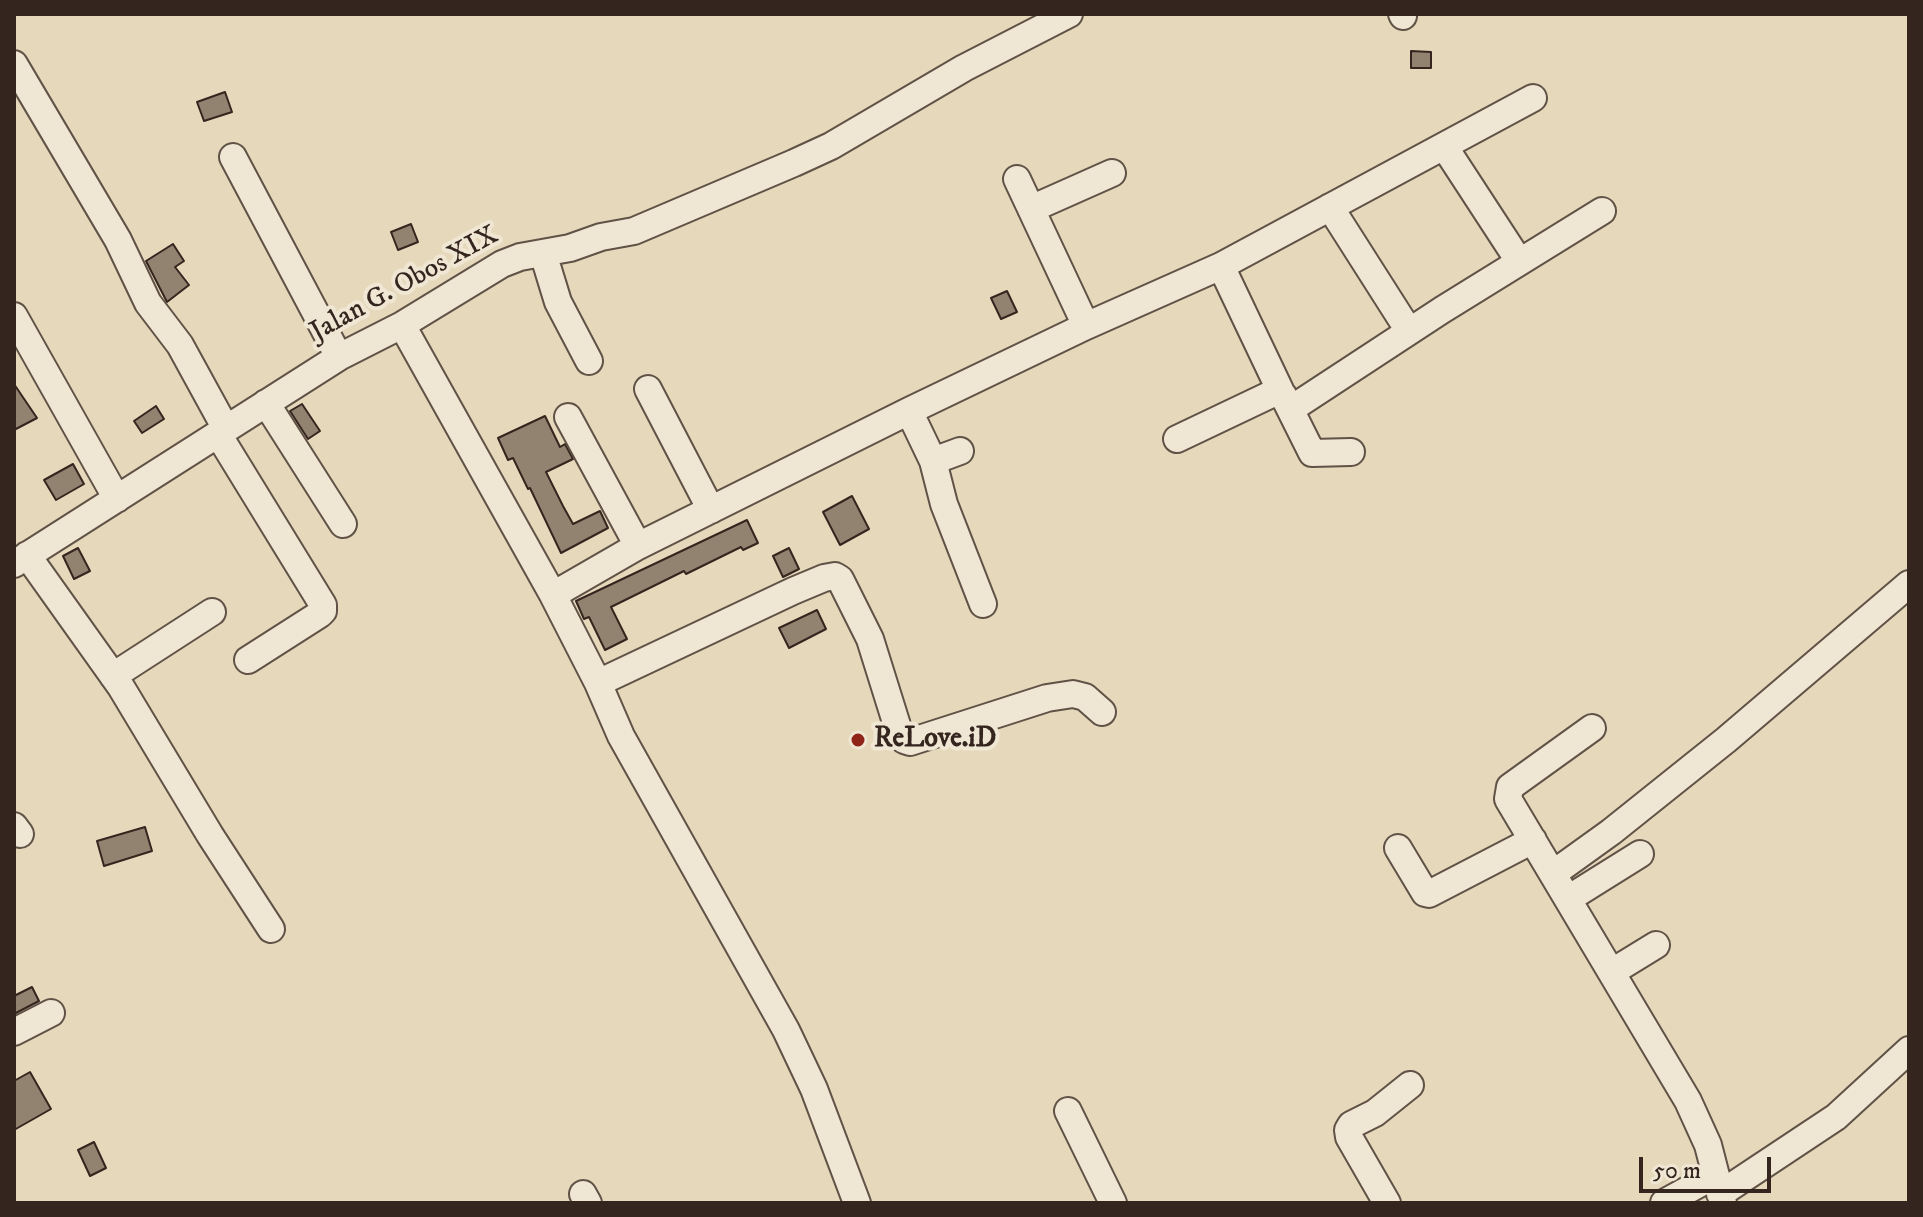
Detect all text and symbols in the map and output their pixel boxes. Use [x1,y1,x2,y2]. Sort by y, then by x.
street label: Jalan G. Obos XIX [305,220,505,350]
place label: ReLove.iD [874,723,996,757]
marker: ReLove.iD [849,731,867,749]
scale bar [1643,1141,1775,1191]
text: 50 m [1653,1156,1701,1186]

